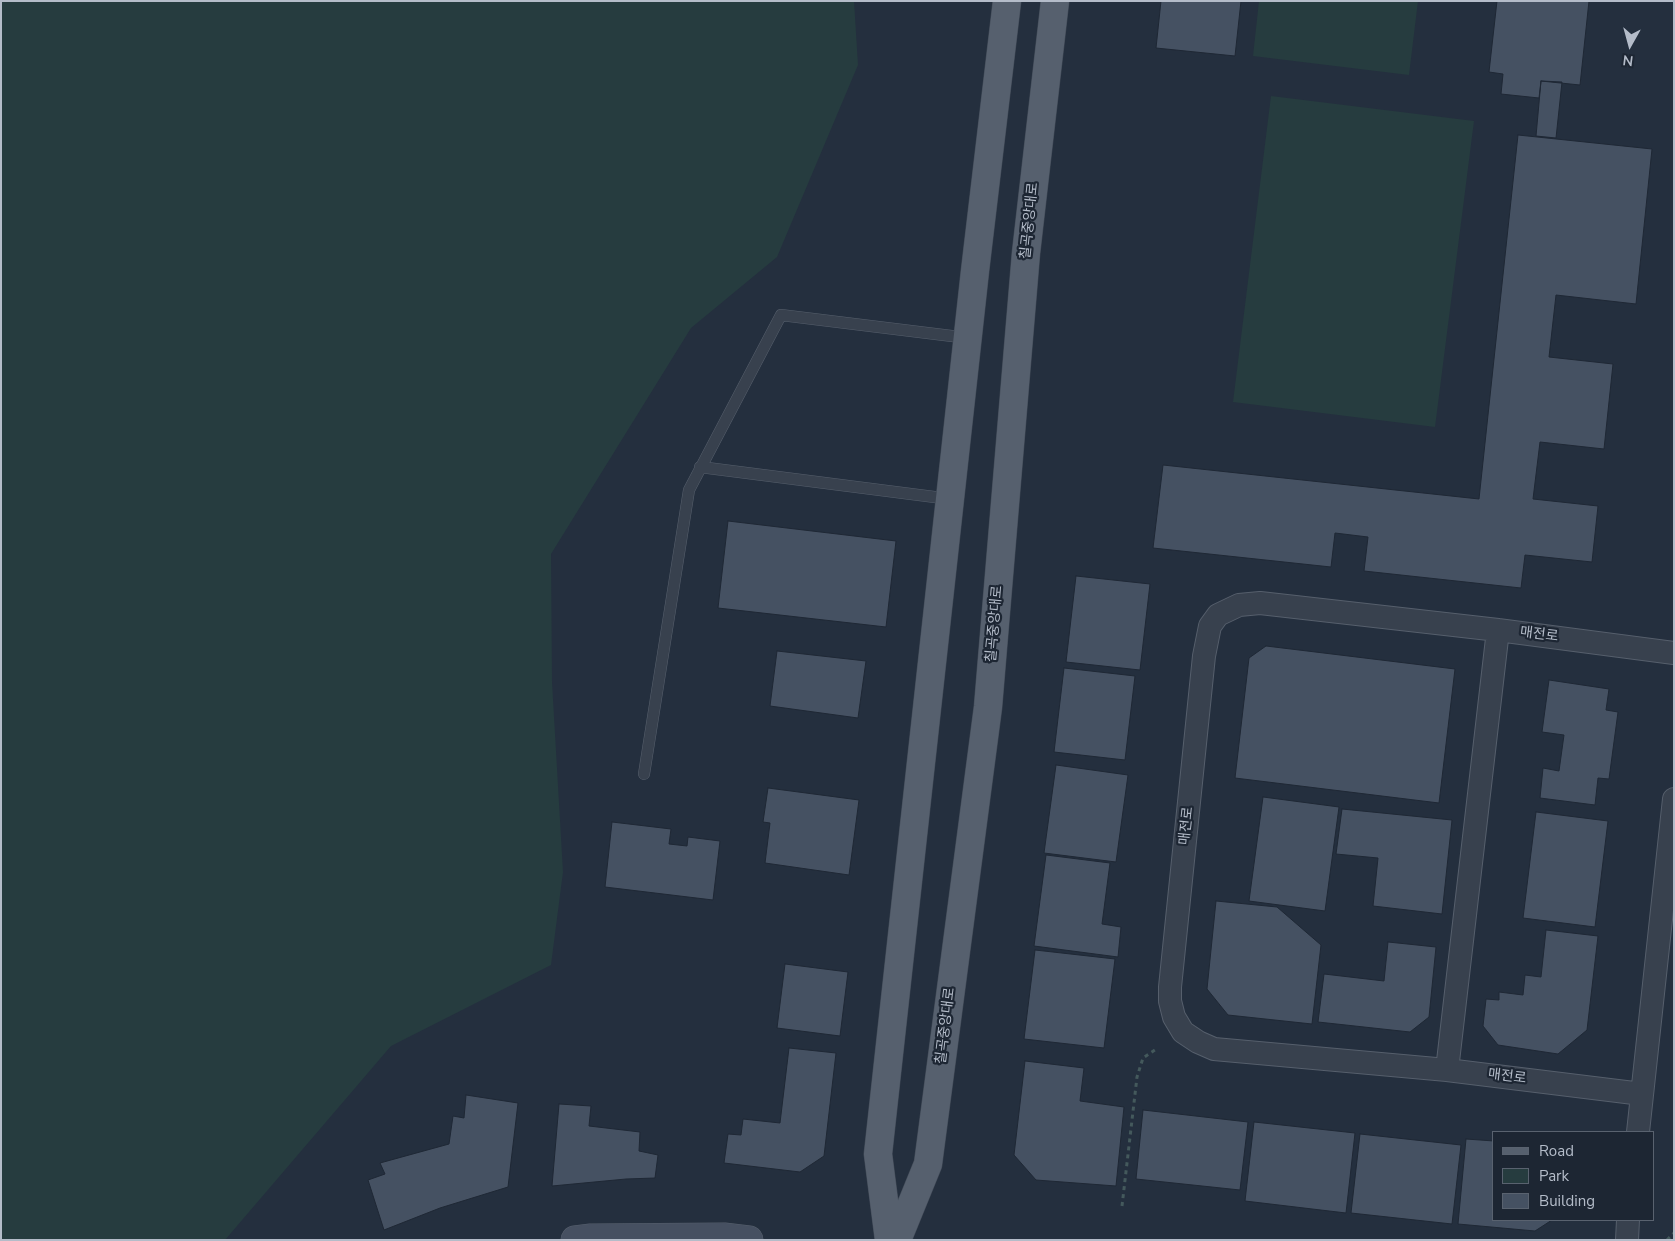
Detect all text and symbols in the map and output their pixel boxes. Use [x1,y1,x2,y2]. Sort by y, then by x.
north arrow [1605,20,1655,70]
text: N [1622,50,1634,70]
street label: 칠곡중앙대로 [1018,182,1042,260]
street label: 칠곡중앙대로 [983,585,1007,663]
street label: 매전로 [1519,624,1559,646]
street label: 매전로 [1177,806,1197,846]
street label: 칠곡중앙대로 [933,987,959,1065]
street label: 매전로 [1487,1066,1527,1088]
legend [1492,1131,1655,1221]
text: Road [1539,1141,1574,1161]
text: Park [1539,1166,1569,1186]
text: Building [1539,1191,1595,1211]

